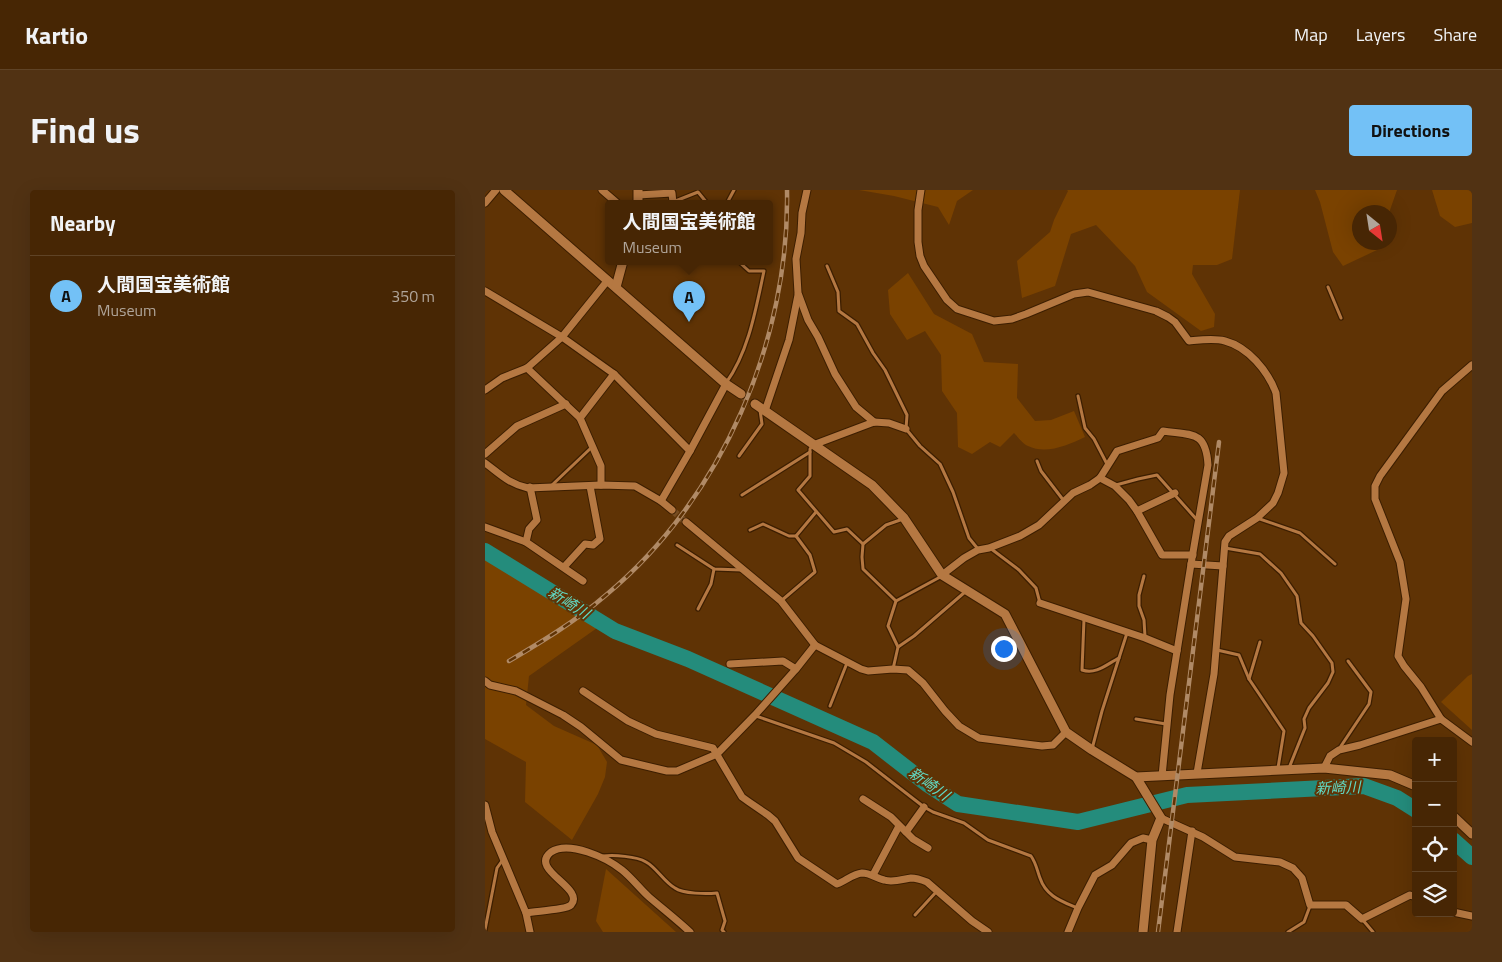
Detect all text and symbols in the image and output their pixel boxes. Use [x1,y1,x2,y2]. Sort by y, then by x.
text: Kartio [25,17,88,53]
text: Map [1294,21,1328,48]
text: Layers [1356,21,1405,48]
text: Share [1433,21,1477,48]
text: Find us [30,103,140,157]
button: Directions [1349,105,1472,156]
popup [605,200,773,265]
north arrow [1352,205,1397,250]
text: 人間国宝美術館 [622,206,756,235]
text: Nearby [50,207,115,239]
text: Museum [622,235,682,259]
text: 人間国宝美術館 [97,269,230,298]
pin: A [673,281,705,322]
text: A [61,284,71,308]
text: 350 m [391,284,435,308]
text: Museum [97,298,156,322]
water label: 新崎川 [544,581,596,625]
your location [991,636,1017,662]
map controls [1412,737,1457,917]
button: + [1412,737,1457,782]
water label: 新崎川 [904,761,956,807]
water label: 新崎川 [1315,775,1363,800]
button: − [1412,782,1457,827]
button: locate [1412,827,1457,872]
button: layers [1412,872,1457,917]

